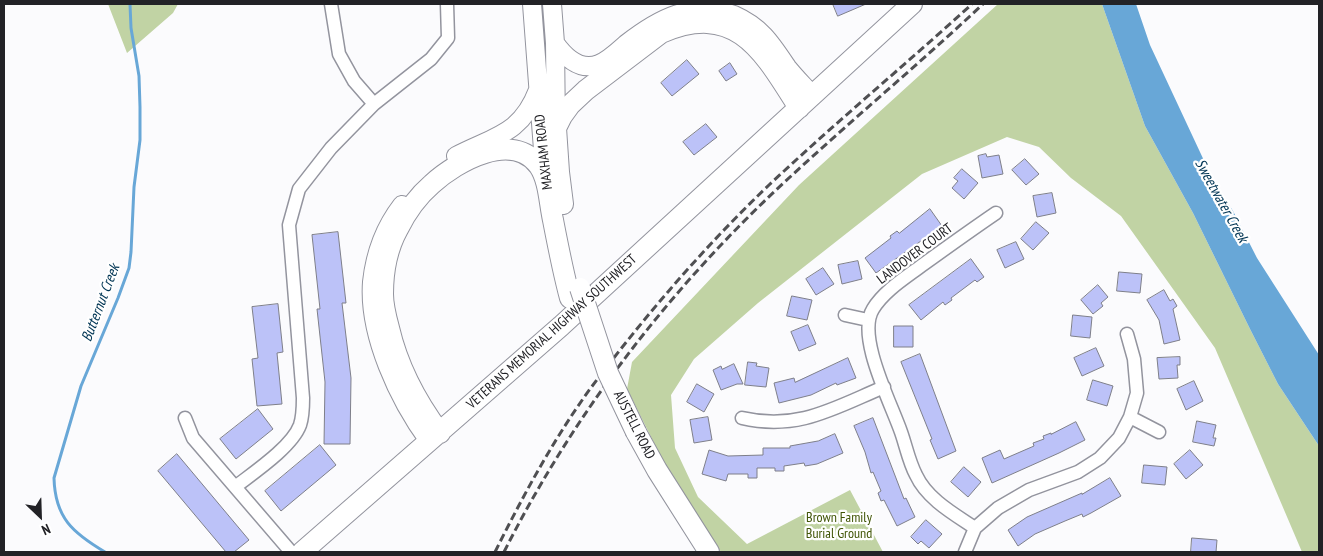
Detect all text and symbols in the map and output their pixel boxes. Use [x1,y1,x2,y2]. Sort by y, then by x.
street label: MAXHAM ROAD [532,113,556,191]
water label: Sweetwater Creek [1191,156,1251,246]
street label: LANDOVER COURT [874,220,956,288]
street label: VETERANS MEMORIAL HIGHWAY SOUTHWEST [464,251,640,413]
water label: Butternut Creek [78,262,124,344]
street label: AUSTELL ROAD [610,388,658,462]
north arrow [15,491,65,541]
park label: Brown Family Burial Ground [806,510,872,542]
text: N [39,520,53,539]

